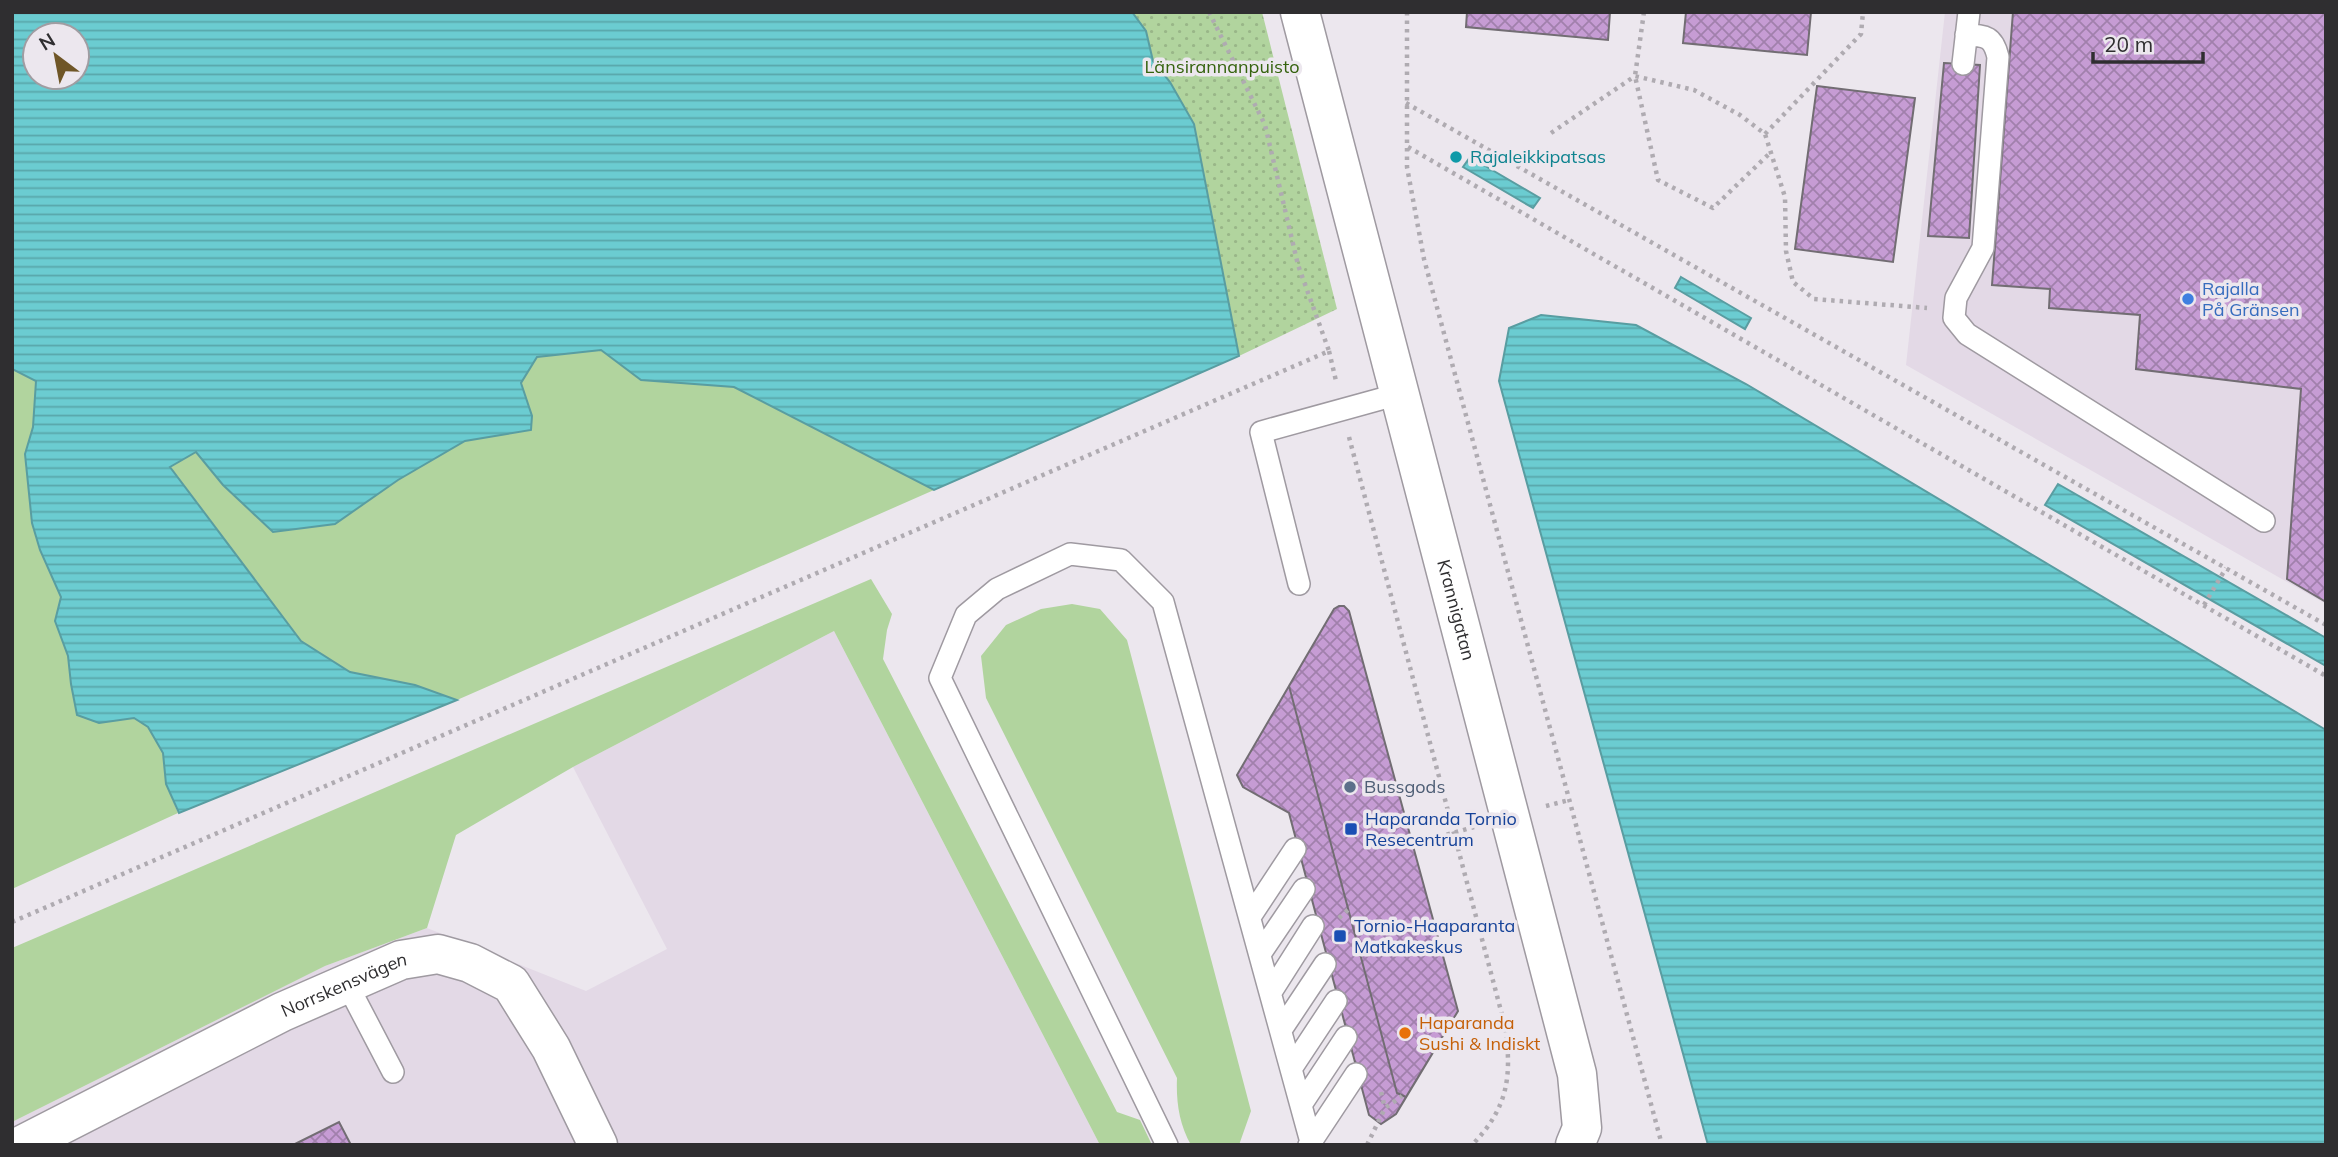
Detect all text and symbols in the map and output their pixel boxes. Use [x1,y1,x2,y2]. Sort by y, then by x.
north arrow [21,21,91,91]
scale bar [2093,21,2203,65]
text: N [35,28,59,56]
text: 20 m [2104,31,2153,57]
park label: Länsirannanpuisto [1145,55,1299,78]
place label: Rajaleikkipatsas [1470,145,1606,168]
marker: Rajaleikkipatsas [1448,149,1464,165]
place label: Rajalla På Gränsen [2202,277,2300,321]
marker: Rajalla På Gränsen [2180,291,2196,307]
street label: Krannigatan [1432,557,1481,663]
place label: Bussgods [1364,775,1445,798]
marker: Bussgods [1342,779,1358,795]
place label: Haparanda Tornio Resecentrum [1365,807,1517,851]
marker: Haparanda Tornio Resecentrum [1343,821,1359,837]
place label: Tornio-Haaparanta Matkakeskus [1354,914,1515,958]
marker: Tornio-Haaparanta Matkakeskus [1332,928,1348,944]
street label: Norrskensvägen [277,947,408,1022]
place label: Haparanda Sushi & Indiskt [1419,1011,1540,1055]
marker: Haparanda Sushi & Indiskt [1397,1025,1413,1041]

